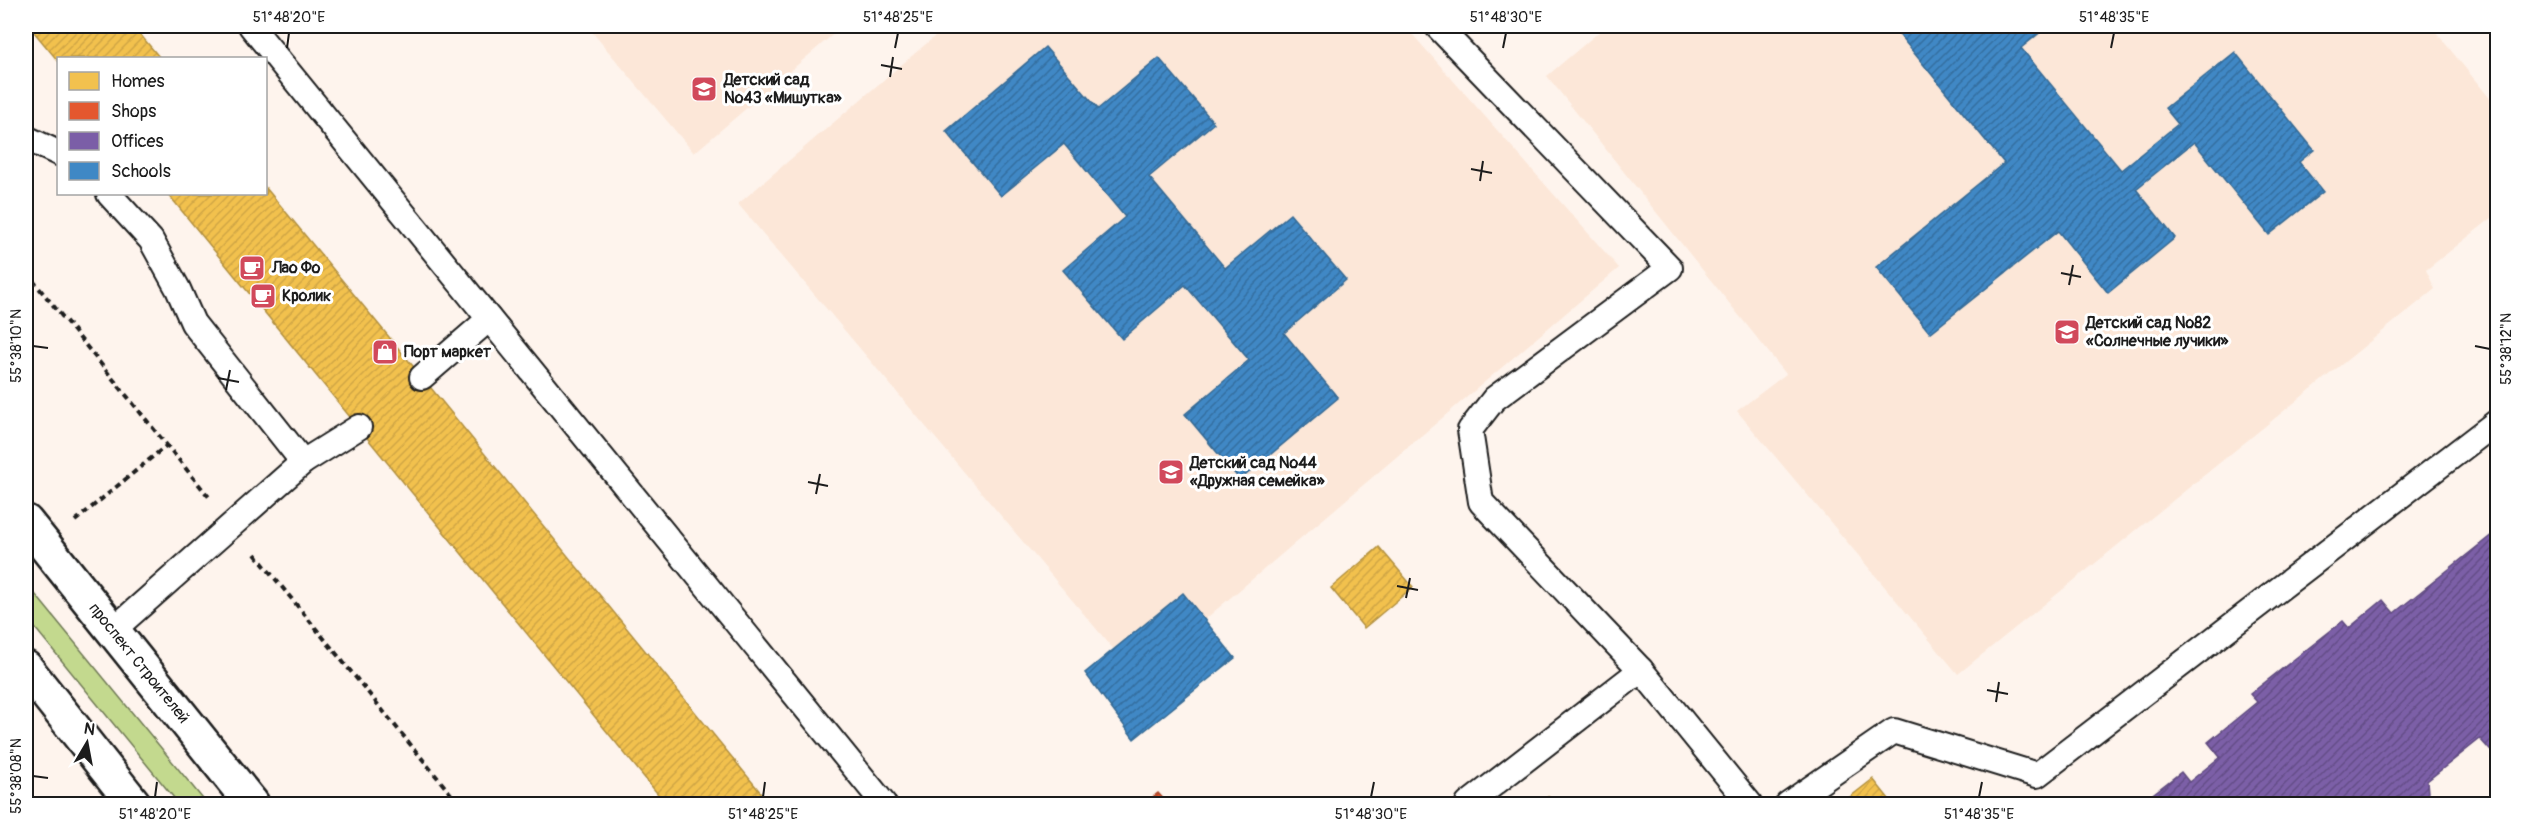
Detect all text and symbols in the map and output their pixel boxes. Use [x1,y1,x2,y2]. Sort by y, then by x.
text: 51°48'20"E [253,8,325,27]
text: 51°48'25"E [863,8,933,27]
text: 51°48'30"E [1470,8,1542,27]
text: 51°48'35"E [2079,8,2149,27]
legend [57,57,267,195]
text: Homes [111,70,164,93]
place label: Детский сад №43 «Мишутка» [723,70,843,108]
school or university icon: Детский сад №43 «Мишутка» [689,74,719,104]
text: Shops [111,100,156,123]
text: Offices [111,130,163,153]
text: Schools [111,160,171,183]
cafe icon: Лао Фо [237,253,267,283]
place label: Лао Фо [271,258,321,278]
cafe icon: Кролик [248,281,278,311]
place label: Кролик [282,286,331,306]
text: 55°38'10"N [7,309,26,383]
place label: Детский сад №82 «Солнечные лучики» [2085,313,2229,351]
text: 55°38'12"N [2497,313,2516,385]
school or university icon: Детский сад №82 «Солнечные лучики» [2052,317,2082,347]
shop icon: Порт маркет [370,337,400,367]
place label: Порт маркет [404,342,492,362]
place label: Детский сад №44 «Дружная семейка» [1189,453,1325,491]
school or university icon: Детский сад №44 «Дружная семейка» [1156,457,1186,487]
street label: проспект Строителей [84,599,194,727]
north arrow [57,713,117,773]
text: N [82,718,97,740]
text: 55°38'08"N [7,738,26,814]
text: 51°48'20"E [119,805,191,824]
text: 51°48'25"E [728,805,798,824]
text: 51°48'30"E [1335,805,1407,824]
text: 51°48'35"E [1944,805,2014,824]

